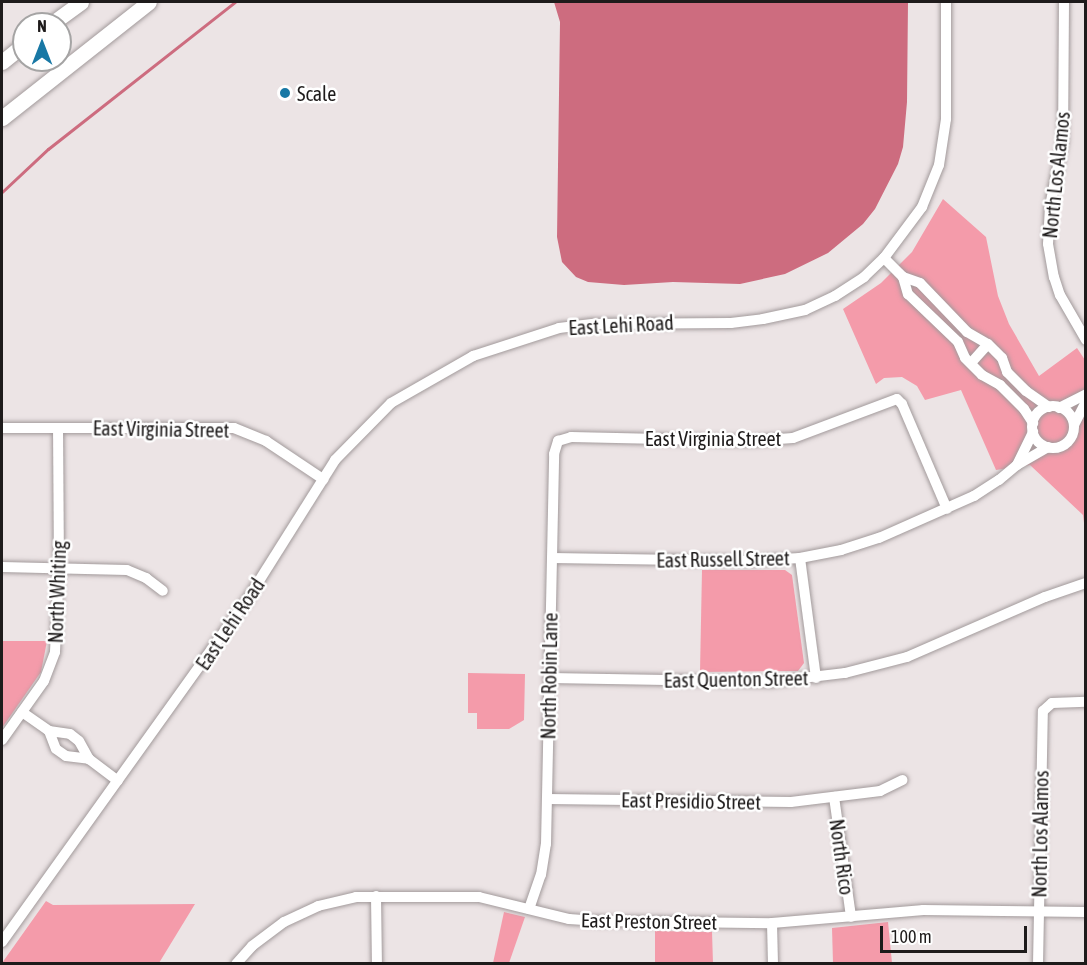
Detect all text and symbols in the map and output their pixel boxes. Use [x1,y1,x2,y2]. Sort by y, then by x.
north arrow [12,12,72,72]
text: N [37,17,47,35]
place label: Scale [297,81,336,105]
marker: Scale [278,86,292,100]
street label: North Los Alamos [1037,110,1075,240]
street label: East Lehi Road [568,310,674,340]
street label: East Virginia Street [93,416,229,442]
street label: East Virginia Street [645,426,781,450]
street label: North Whiting [43,540,71,644]
street label: East Russell Street [656,546,790,572]
street label: East Lehi Road [191,574,269,674]
street label: North Robin Lane [536,612,562,740]
street label: East Quenton Street [663,666,809,692]
street label: North Los Alamos [1027,770,1053,898]
street label: East Presidio Street [621,788,761,814]
street label: North Rico [825,817,859,897]
street label: East Preston Street [581,908,717,934]
scale bar [883,914,1030,952]
text: 100 m [891,926,932,947]

